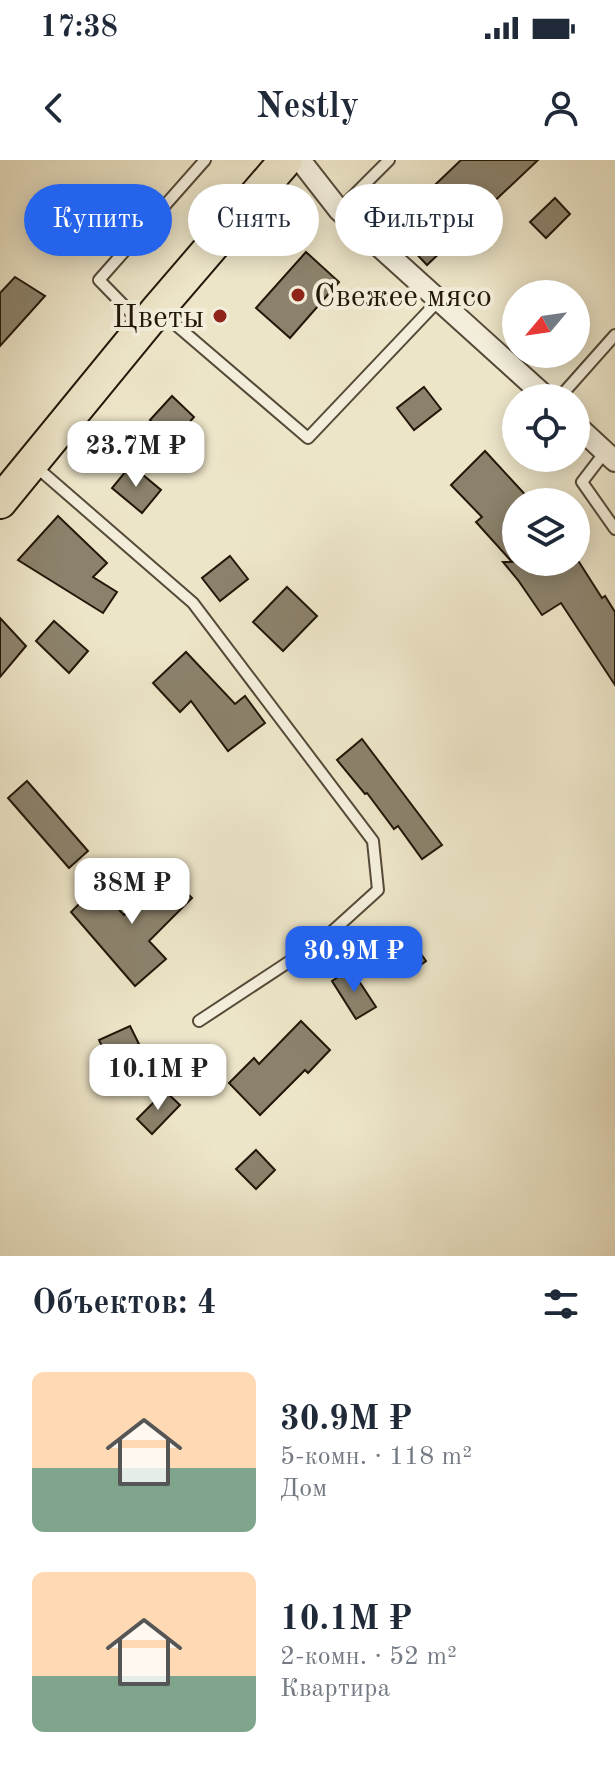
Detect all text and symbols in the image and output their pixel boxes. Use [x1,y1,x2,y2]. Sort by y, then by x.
text: 17:38 [40,13,118,43]
icon: back [32,86,76,130]
icon: person [539,86,583,130]
text: Nestly [256,90,359,126]
chip: Купить [24,184,172,256]
chip: Снять [188,184,319,256]
chip: Фильтры [335,184,503,256]
north arrow [502,280,590,368]
map controls [502,280,590,576]
place label: Свежее мясо [314,282,492,314]
marker: Свежее мясо [289,286,307,304]
place label: Цветы [112,303,204,335]
marker: Цветы [211,307,229,325]
button: locate [502,384,590,472]
pin: 23.7M ₽ [62,421,210,489]
text: 23.7M ₽ [85,434,187,460]
button: layers [502,488,590,576]
pin: 38M ₽ [76,858,188,926]
text: 38M ₽ [93,871,171,897]
pin: 30.9M ₽ [280,926,428,994]
text: 30.9M ₽ [303,939,405,965]
pin: 10.1M ₽ [84,1044,232,1112]
text: 10.1M ₽ [107,1057,209,1083]
icon: filters [539,1282,583,1326]
text: Объектов: 4 [32,1287,217,1321]
text: 30.9M ₽ [280,1403,412,1437]
icon: home [96,1404,192,1500]
text: 5-комн. · 118 m² [280,1444,472,1470]
text: Дом [280,1476,327,1502]
text: 10.1M ₽ [280,1603,412,1637]
icon: home [96,1604,192,1700]
text: 2-комн. · 52 m² [280,1644,457,1670]
text: Квартира [280,1676,390,1702]

